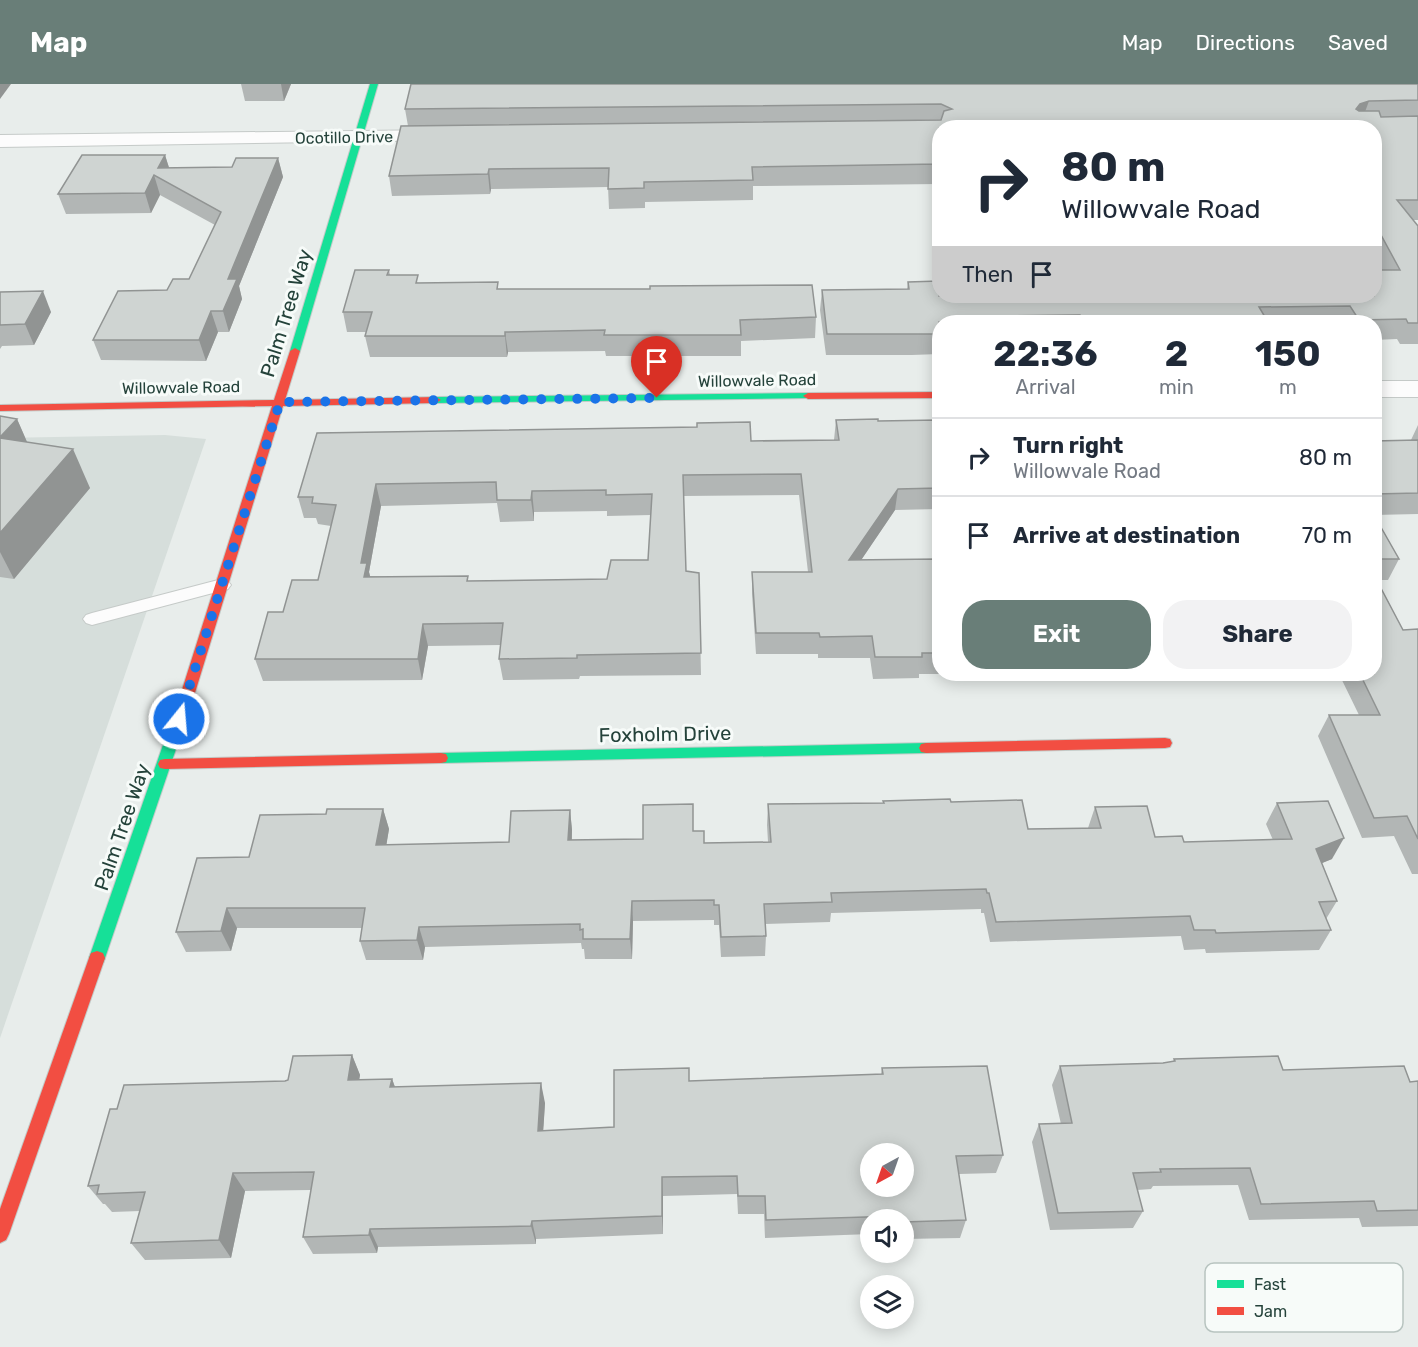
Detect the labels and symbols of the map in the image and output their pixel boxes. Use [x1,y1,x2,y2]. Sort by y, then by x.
street label: Ocotillo Drive [295,127,393,148]
street label: Palm Tree Way [255,246,317,380]
pin [631,336,682,398]
street label: Willowvale Road [698,370,816,391]
street label: Willowvale Road [122,377,240,398]
position arrow [147,687,211,751]
street label: Foxholm Drive [598,721,732,747]
street label: Palm Tree Way [89,760,155,894]
north arrow [860,1143,914,1197]
legend [1205,1263,1403,1332]
text: Fast [1254,1275,1286,1294]
text: Jam [1254,1302,1287,1321]

